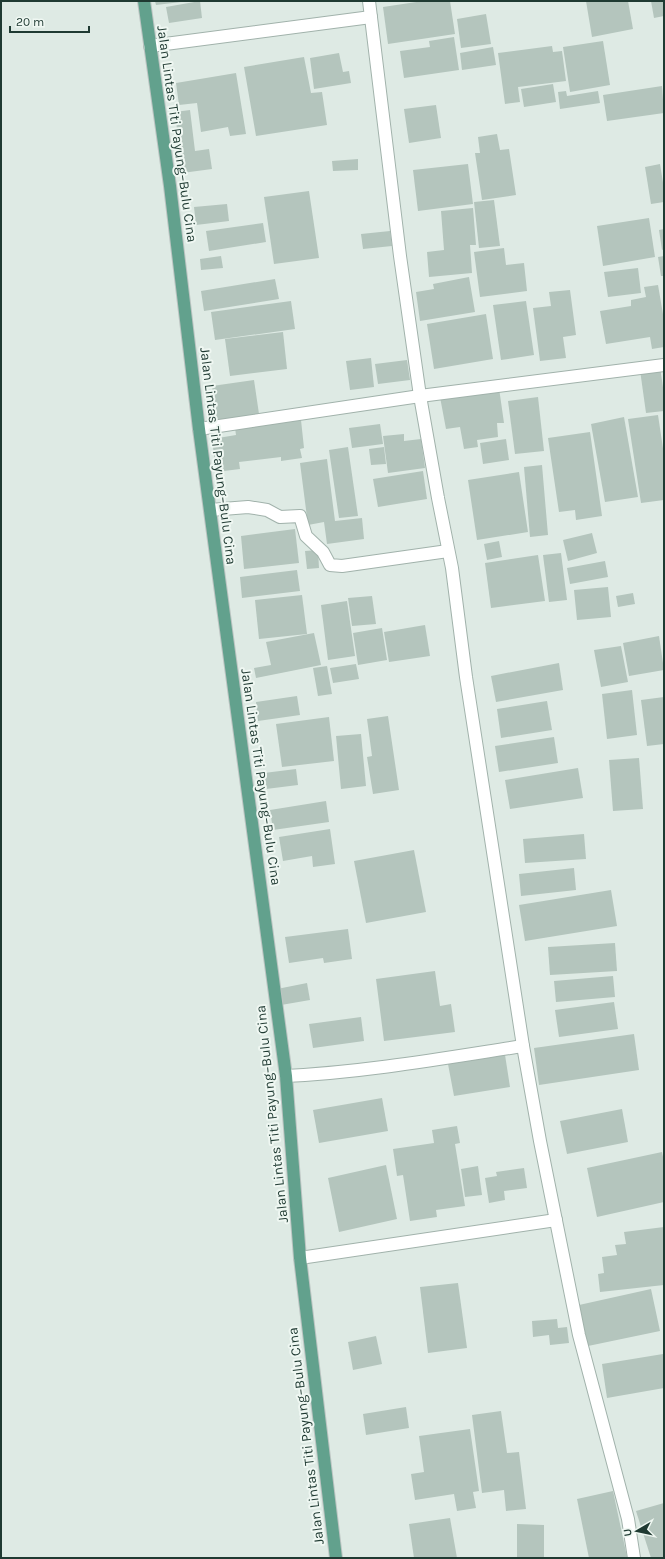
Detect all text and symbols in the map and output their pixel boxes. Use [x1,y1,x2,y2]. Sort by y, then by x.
scale bar [10,8,89,34]
text: 20 m [16,15,44,29]
street label: Jalan Lintas Titi Payung–Bulu Cina [153,25,201,243]
street label: Jalan Lintas Titi Payung–Bulu Cina [196,346,240,566]
street label: Jalan Lintas Titi Payung–Bulu Cina [237,668,285,886]
street label: Jalan Lintas Titi Payung–Bulu Cina [252,1004,292,1224]
street label: Jalan Lintas Titi Payung–Bulu Cina [284,1326,328,1546]
north arrow [617,1511,657,1551]
text: U [621,1528,635,1537]

